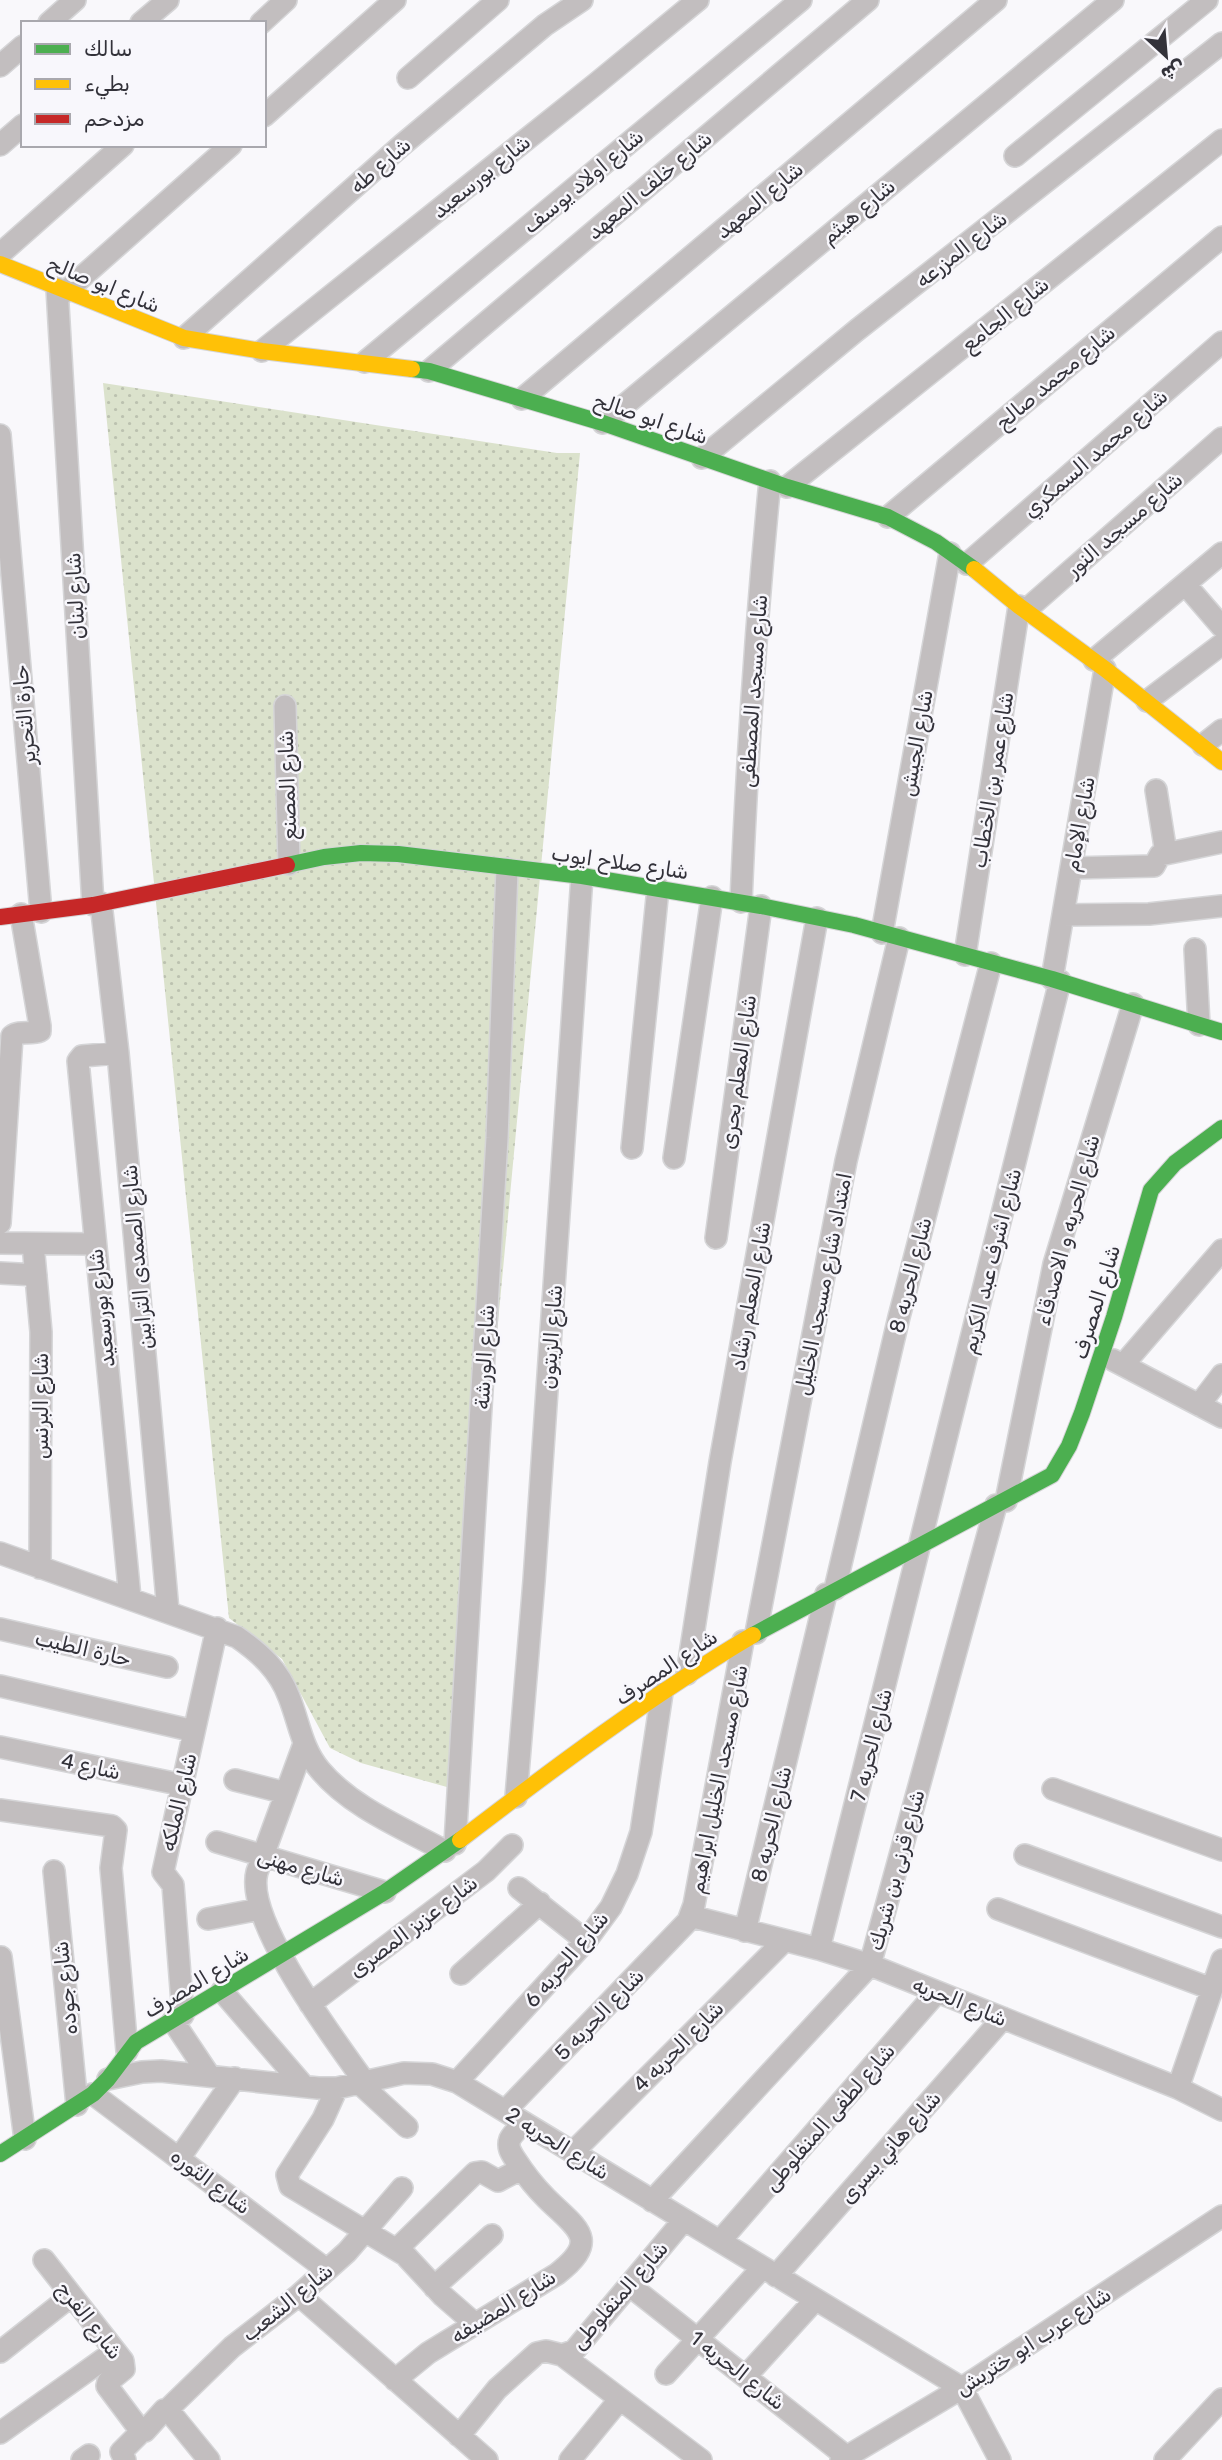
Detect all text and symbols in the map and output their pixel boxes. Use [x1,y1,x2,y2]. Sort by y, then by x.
legend [21,21,266,147]
north arrow [1131,21,1201,91]
text: سالك [84,36,132,61]
text: ش [1157,55,1189,86]
text: بطيء [84,71,130,100]
text: مزدحم [84,106,144,133]
street label: شارع اولاد يوسف [518,123,650,240]
street label: شارع خلف المعهد [581,125,718,246]
street label: شارع بورسعيد [427,129,536,225]
street label: شارع طه [344,132,417,200]
street label: شارع المعهد [710,156,809,245]
street label: شارع هيثم [816,173,901,251]
street label: شارع المزرعه [910,206,1013,294]
street label: شارع ابو صالح [43,250,164,320]
street label: شارع الجامع [956,271,1055,359]
street label: شارع محمد صالح [990,320,1121,436]
street label: شارع محمد السمكري [1018,383,1174,524]
street label: شارع ابو صالح [590,387,711,451]
street label: شارع مسجد النور [1059,467,1189,584]
street label: شارع لبنان [60,552,92,640]
street label: شارع مسجد المصطفى [734,593,774,789]
street label: حارة التحرير [7,664,41,768]
street label: شارع الجيش [894,688,940,799]
street label: شارع عمر بن الخطاب [966,690,1020,870]
street label: شارع المصنع [273,730,304,840]
street label: شارع الإمام [1058,775,1102,874]
street label: شارع صلاح ايوب [549,840,690,886]
street label: شارع المعلم بحرى [715,993,763,1151]
street label: شارع الحريه و الاصدقاء [1029,1132,1106,1329]
street label: شارع الصمدى الترابين [116,1163,160,1350]
street label: شارع اشرف عبد الكريم [956,1165,1028,1357]
street label: امتداد شارع مسجد الخليل [789,1170,859,1398]
street label: شارع الحريه 8 [884,1215,938,1336]
street label: شارع المعلم رشاد [725,1219,777,1373]
street label: شارع المصرف [1067,1242,1127,1363]
street label: شارع بورسعيد [82,1247,122,1369]
street label: شارع الزيتون [535,1284,569,1390]
street label: شارع الورشة [469,1304,501,1410]
street label: شارع البرنس [28,1353,55,1459]
street label: شارع المصرف [610,1624,723,1712]
street label: حارة الطيب [33,1625,133,1671]
street label: شارع مسجد الخليل ابراهيم [684,1662,754,1896]
street label: شارع الحريه 7 [845,1686,899,1805]
street label: شارع 4 [59,1748,123,1786]
street label: شارع الملكه [155,1750,203,1854]
street label: شارع الحريه 8 [746,1764,798,1885]
street label: شارع قرنى بن شريك [862,1787,931,1954]
street label: شارع مهنى [254,1843,347,1893]
street label: شارع عزيز المصرى [344,1869,483,1984]
street label: شارع الحريه 6 [519,1906,615,2013]
street label: شارع جوده [48,1940,84,2036]
street label: شارع المصرف [139,1941,254,2025]
street label: شارع الحريه 5 [549,1963,650,2066]
street label: شارع الحريه [908,1971,1011,2033]
street label: شارع الحريه 4 [627,1995,730,2098]
street label: شارع لطفى المنفلوطى [758,2038,901,2197]
street label: شارع هاني يسرى [834,2085,949,2211]
street label: شارع الحريه 2 [501,2101,614,2186]
street label: شارع الثوره [165,2143,256,2221]
street label: شارع المنفلوطى [565,2236,674,2356]
street label: شارع الشعب [236,2258,339,2348]
street label: شارع المضيفه [446,2264,561,2350]
street label: شارع الفرج [50,2276,128,2365]
street label: شارع عرب ابو ختريش [950,2281,1117,2402]
street label: شارع الحريه 1 [684,2325,791,2417]

